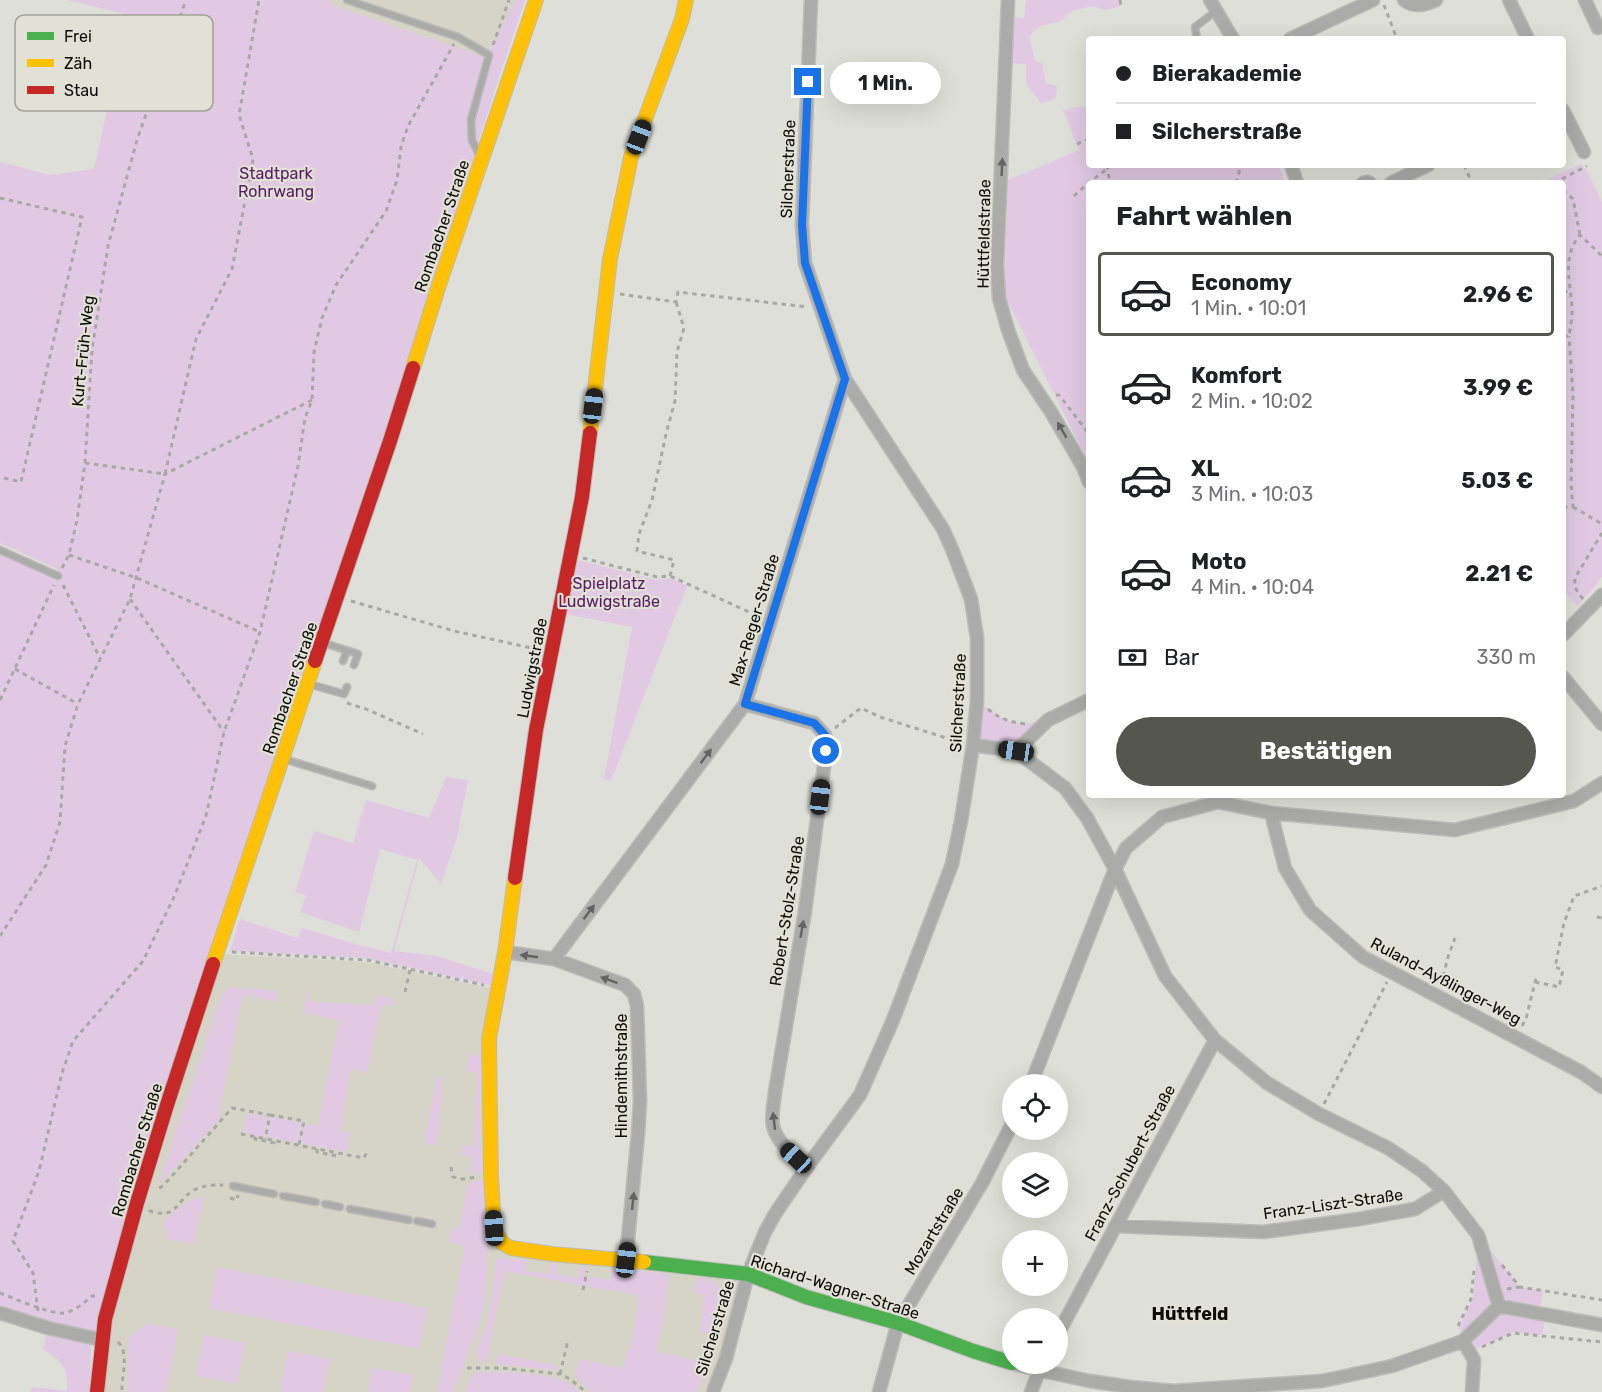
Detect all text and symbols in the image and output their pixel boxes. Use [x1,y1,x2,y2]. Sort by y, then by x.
legend [15,15,213,111]
text: Frei [64,27,92,46]
text: Zäh [64,54,92,73]
text: Bierakademie [1152,60,1302,87]
callout: 1 Min. [829,61,940,103]
route end [794,68,821,95]
text: 1 Min. [858,71,913,95]
text: Stau [64,81,99,100]
car [624,117,654,157]
text: Silcherstraße [1152,118,1302,145]
street label: Silcherstraße [777,119,799,219]
street label: Rombacher Straße [410,157,474,295]
one-way arrow [997,157,1006,176]
park label: Stadtpark Rohrwang [238,164,314,201]
street label: Hüttfeldstraße [974,179,994,289]
text: Fahrt wählen [1116,200,1292,232]
icon: car [1119,267,1173,321]
text: Economy [1191,269,1292,296]
text: 2.96 € [1463,281,1533,308]
street label: Kurt-Früh-Weg [68,294,98,408]
text: 1 Min. · 10:01 [1191,296,1306,320]
icon: car [1119,360,1173,414]
text: Komfort [1191,362,1282,389]
text: 3.99 € [1463,374,1533,401]
car [582,387,604,425]
text: 2 Min. · 10:02 [1191,389,1313,413]
one-way arrow [1057,421,1067,438]
icon: car [1119,453,1173,507]
text: XL [1191,455,1219,482]
text: 5.03 € [1461,467,1533,494]
text: 3 Min. · 10:03 [1191,482,1313,506]
icon: car [1119,546,1173,600]
text: Moto [1191,548,1246,575]
street label: Max-Reger-Straße [725,551,783,689]
text: 2.21 € [1465,560,1533,587]
park label: Spielplatz Ludwigstraße [558,574,660,611]
text: 4 Min. · 10:04 [1191,575,1314,599]
street label: Ludwigstraße [513,616,551,720]
street label: Rombacher Straße [258,619,322,757]
icon: cash [1116,641,1149,674]
text: Bar [1164,644,1199,671]
text: 330 m [1477,645,1536,669]
street label: Silcherstraße [946,653,970,753]
button: Bestätigen [1116,717,1536,786]
route start [812,737,839,764]
car [997,740,1035,762]
one-way arrow [700,749,712,765]
car [809,778,831,816]
street label: Robert-Stolz-Straße [766,835,808,987]
one-way arrow [583,905,595,921]
one-way arrow [798,919,807,938]
street label: Ruland-Ayßlinger-Weg [1367,933,1525,1029]
one-way arrow [520,951,539,960]
one-way arrow [600,974,618,984]
street label: Hindemithstraße [612,1013,631,1139]
map controls [1002,1074,1068,1374]
button: locate [1002,1074,1068,1140]
street label: Rombacher Straße [108,1081,166,1219]
street label: Franz-Schubert-Straße [1081,1081,1179,1244]
one-way arrow [769,1112,779,1131]
car [777,1139,815,1177]
button: layers [1002,1152,1068,1218]
street label: Mozartstraße [900,1184,968,1278]
street label: Franz-Liszt-Straße [1262,1185,1404,1223]
one-way arrow [628,1192,638,1211]
car [484,1210,504,1246]
button: + [1002,1230,1068,1296]
car [615,1241,637,1279]
street label: Richard-Wagner-Straße [748,1251,922,1323]
street label: Silcherstraße [691,1278,739,1378]
district label: Hüttfeld [1152,1303,1228,1325]
button: − [1002,1308,1068,1374]

